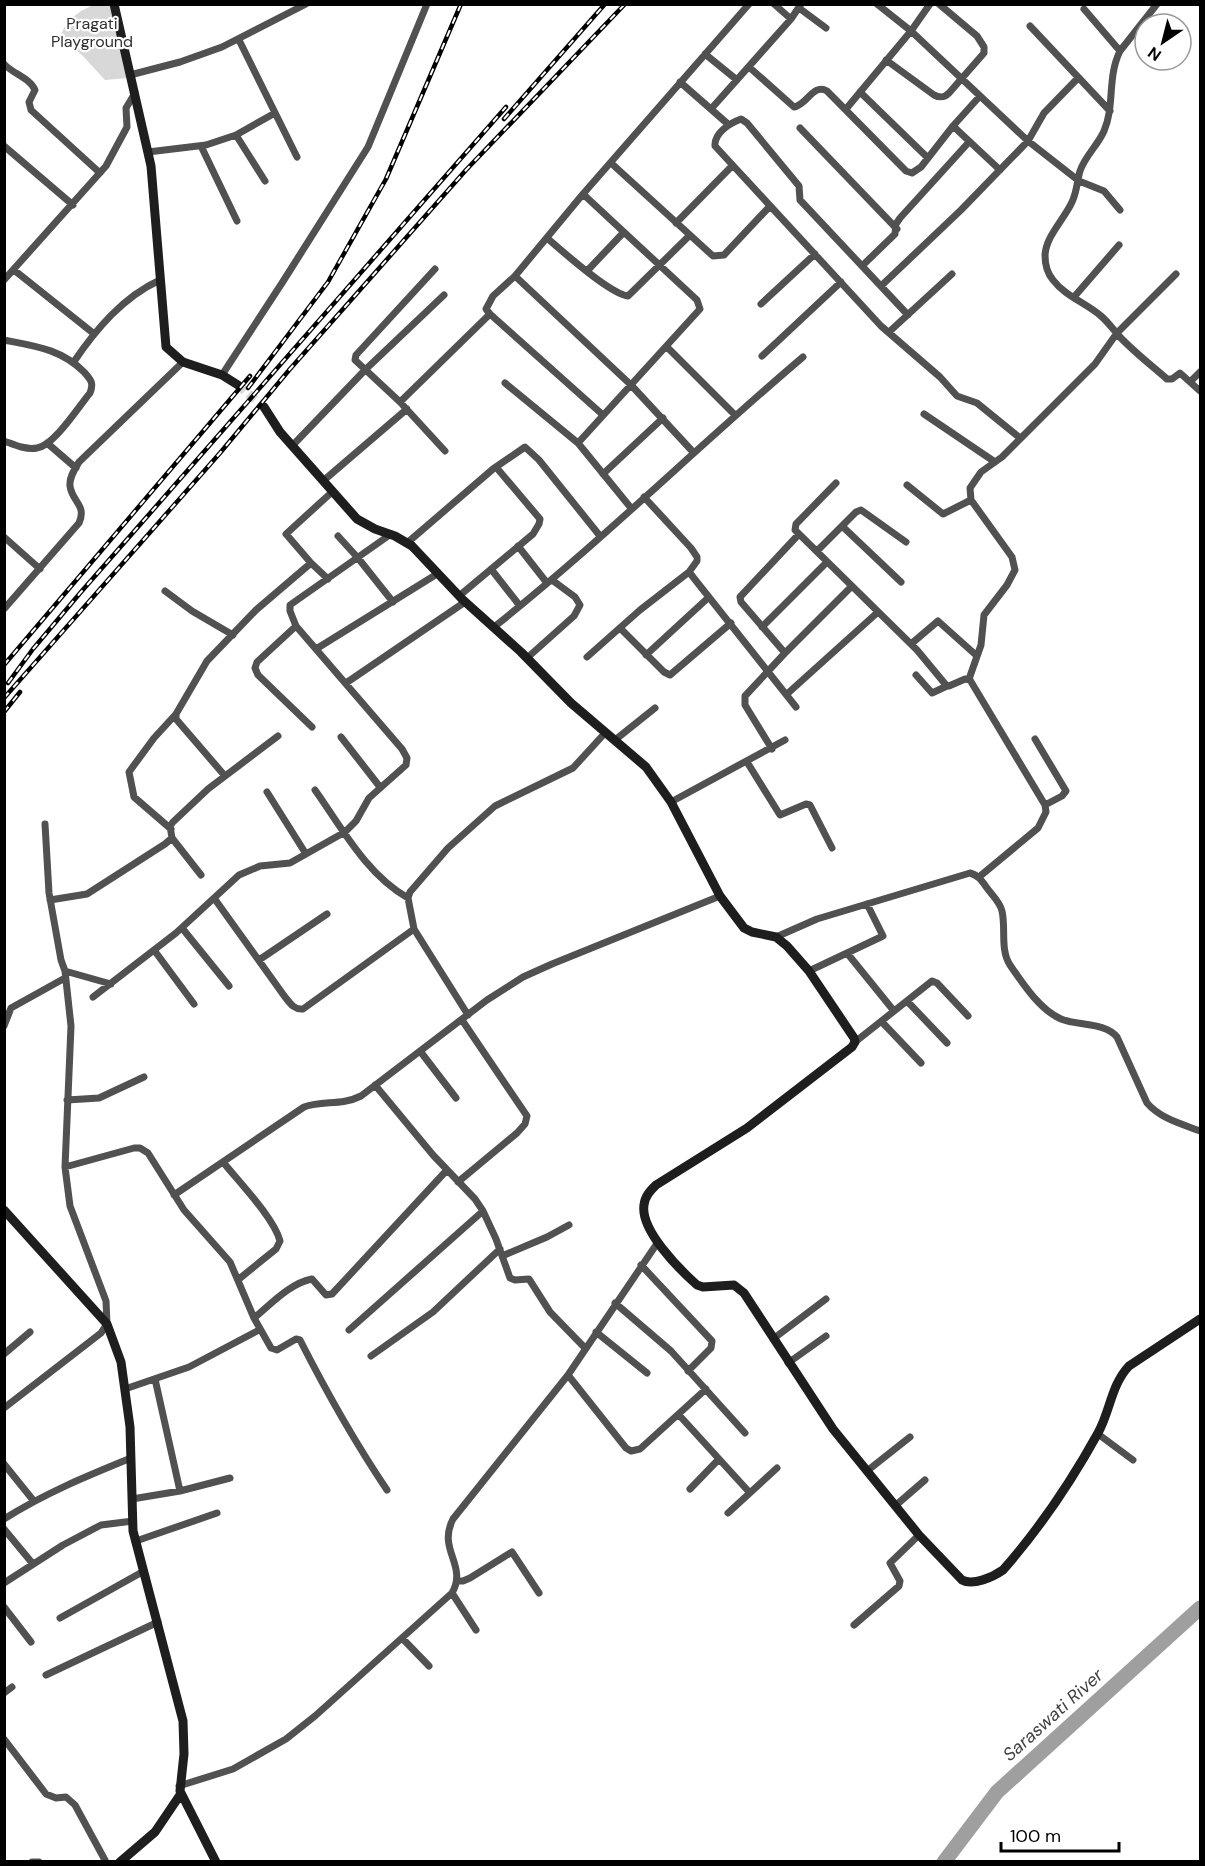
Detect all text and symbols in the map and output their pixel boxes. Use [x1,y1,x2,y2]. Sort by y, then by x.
north arrow [1133,12,1193,72]
park label: Pragati Playground [51,13,133,52]
text: N [1144,42,1165,66]
water label: Saraswati River [998,1663,1109,1766]
scale bar [1001,1815,1120,1853]
text: 100 m [1010,1824,1061,1848]

